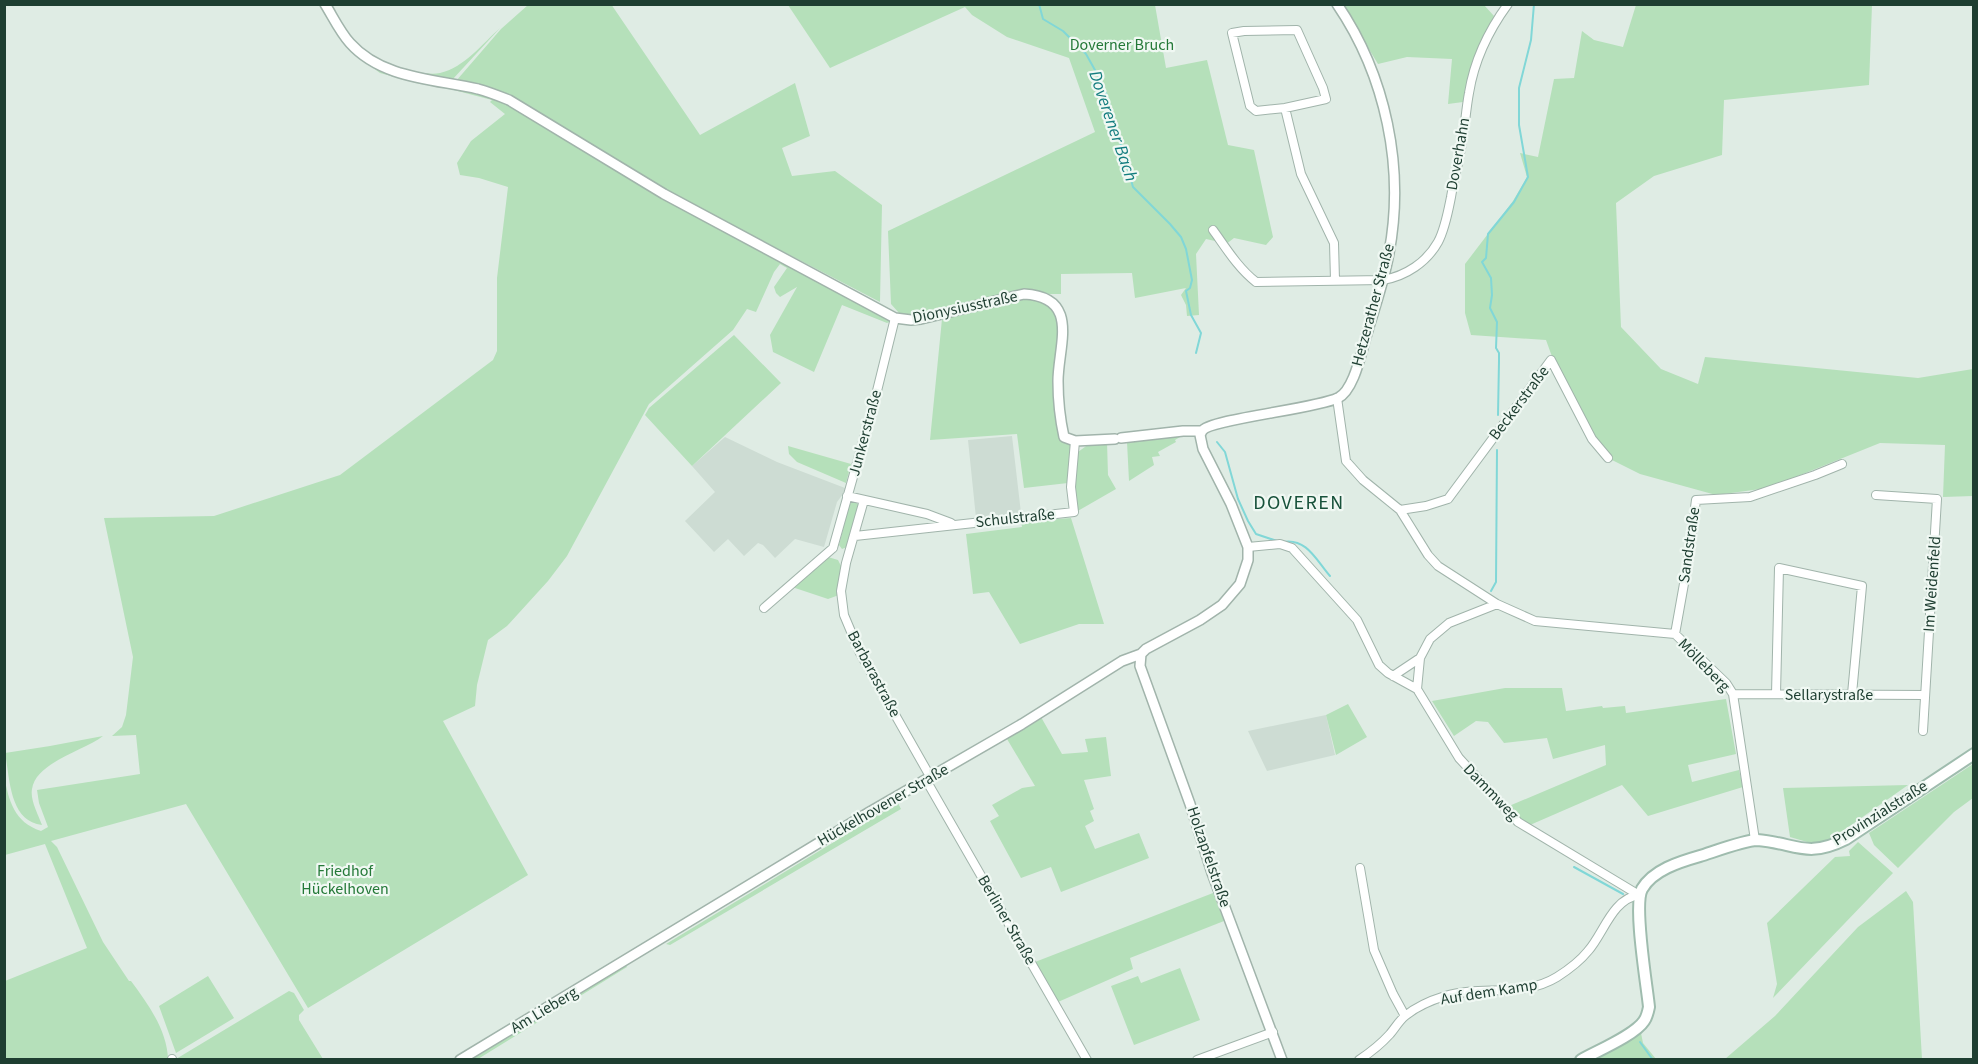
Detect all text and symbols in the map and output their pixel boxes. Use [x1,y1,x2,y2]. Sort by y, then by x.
park label: Doverner Bruch [1070,34,1174,56]
water label: Doverener Bach [1082,67,1144,185]
street label: Doverhahn [1441,116,1475,192]
street label: Hetzerather Straße [1346,241,1400,369]
street label: Dionysiusstraße [910,285,1020,329]
street label: Beckerstraße [1484,361,1554,445]
street label: Junkerstraße [843,387,887,479]
district label: DOVEREN [1253,489,1345,517]
street label: Schulstraße [974,503,1056,533]
street label: Sandstraße [1673,506,1705,584]
street label: Im Weidenfeld [1918,535,1946,633]
street label: Barbarastraße [842,627,906,721]
street label: Mölleberg [1673,633,1735,697]
street label: Sellarystraße [1785,684,1873,706]
street label: Hückelhovener Straße [813,758,953,852]
street label: Dammweg [1458,759,1524,825]
street label: Provinzialstraße [1828,775,1932,851]
street label: Holzapfelstraße [1181,804,1237,910]
park label: Friedhof Hückelhoven [301,860,389,900]
street label: Berliner Straße [972,871,1042,969]
street label: Auf dem Kamp [1439,973,1539,1011]
street label: Am Lieberg [506,981,582,1039]

